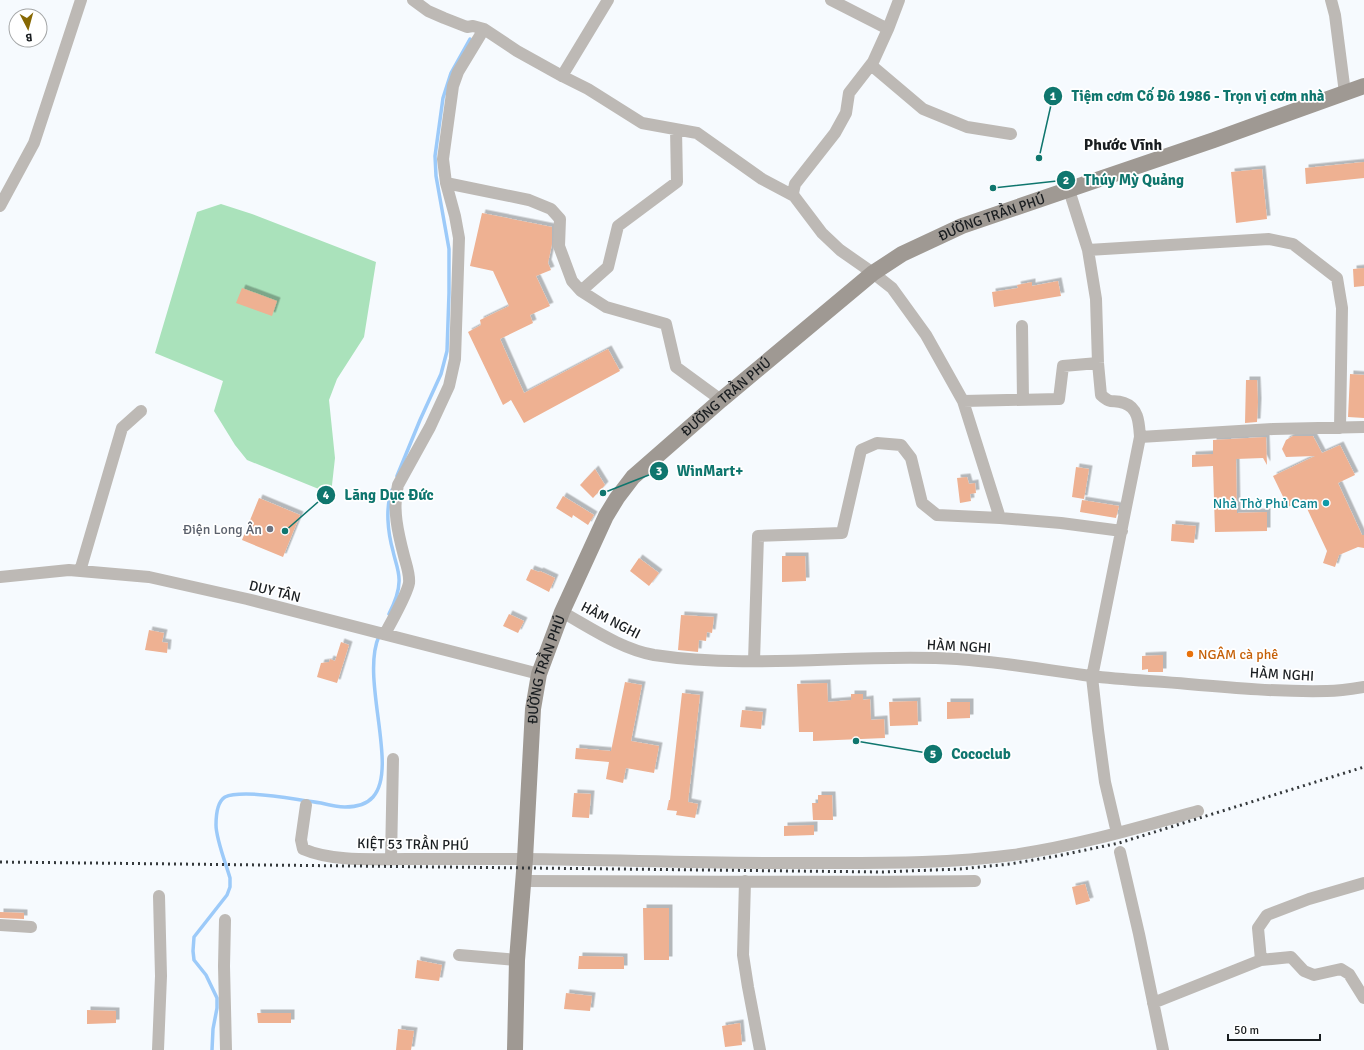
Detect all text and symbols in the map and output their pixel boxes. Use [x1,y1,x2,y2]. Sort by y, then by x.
north arrow [8,8,48,48]
text: B [25,31,33,44]
callout: Tiệm cơm Cố Đô 1986 - Trọn vị cơm nhà [1043,82,1332,109]
text: Tiệm cơm Cố Đô 1986 - Trọn vị cơm nhà [1072,86,1325,105]
text: 1 [1050,89,1057,104]
district label: Phước Vĩnh [1084,135,1163,155]
callout: Thúy Mỳ Quảng [1056,167,1192,194]
text: Thúy Mỳ Quảng [1084,171,1184,189]
text: 2 [1063,173,1069,188]
street label: ĐƯỜNG TRẦN PHÚ [935,190,1047,245]
street label: ĐƯỜNG TRẦN PHÚ [678,354,774,440]
callout: WinMart+ [649,457,752,484]
text: WinMart+ [677,462,743,480]
text: 3 [656,464,662,479]
callout: Lăng Dục Đức [316,482,442,509]
text: Lăng Dục Đức [344,486,434,504]
text: 4 [323,488,330,503]
place label: Nhà Thờ Phủ Cam [1213,495,1318,512]
marker: Nhà Thờ Phủ Cam [1321,498,1331,508]
place label: Điện Long Ân [183,521,262,538]
marker: Điện Long Ân [265,524,275,534]
street label: DUY TÂN [247,577,302,606]
street label: HÀM NGHI [578,598,643,643]
street label: ĐƯỜNG TRẦN PHÚ [524,613,569,724]
street label: HÀM NGHI [926,636,992,657]
place label: NGÂM cà phê [1198,646,1278,663]
marker: NGÂM cà phê [1185,649,1195,659]
street label: HÀM NGHI [1249,664,1315,685]
callout: Cococlub [923,741,1019,768]
text: Cococlub [951,745,1011,763]
text: 5 [930,747,936,762]
street label: KIỆT 53 TRẦN PHÚ [357,833,469,854]
scale bar [1228,1016,1320,1042]
text: 50 m [1234,1023,1259,1038]

